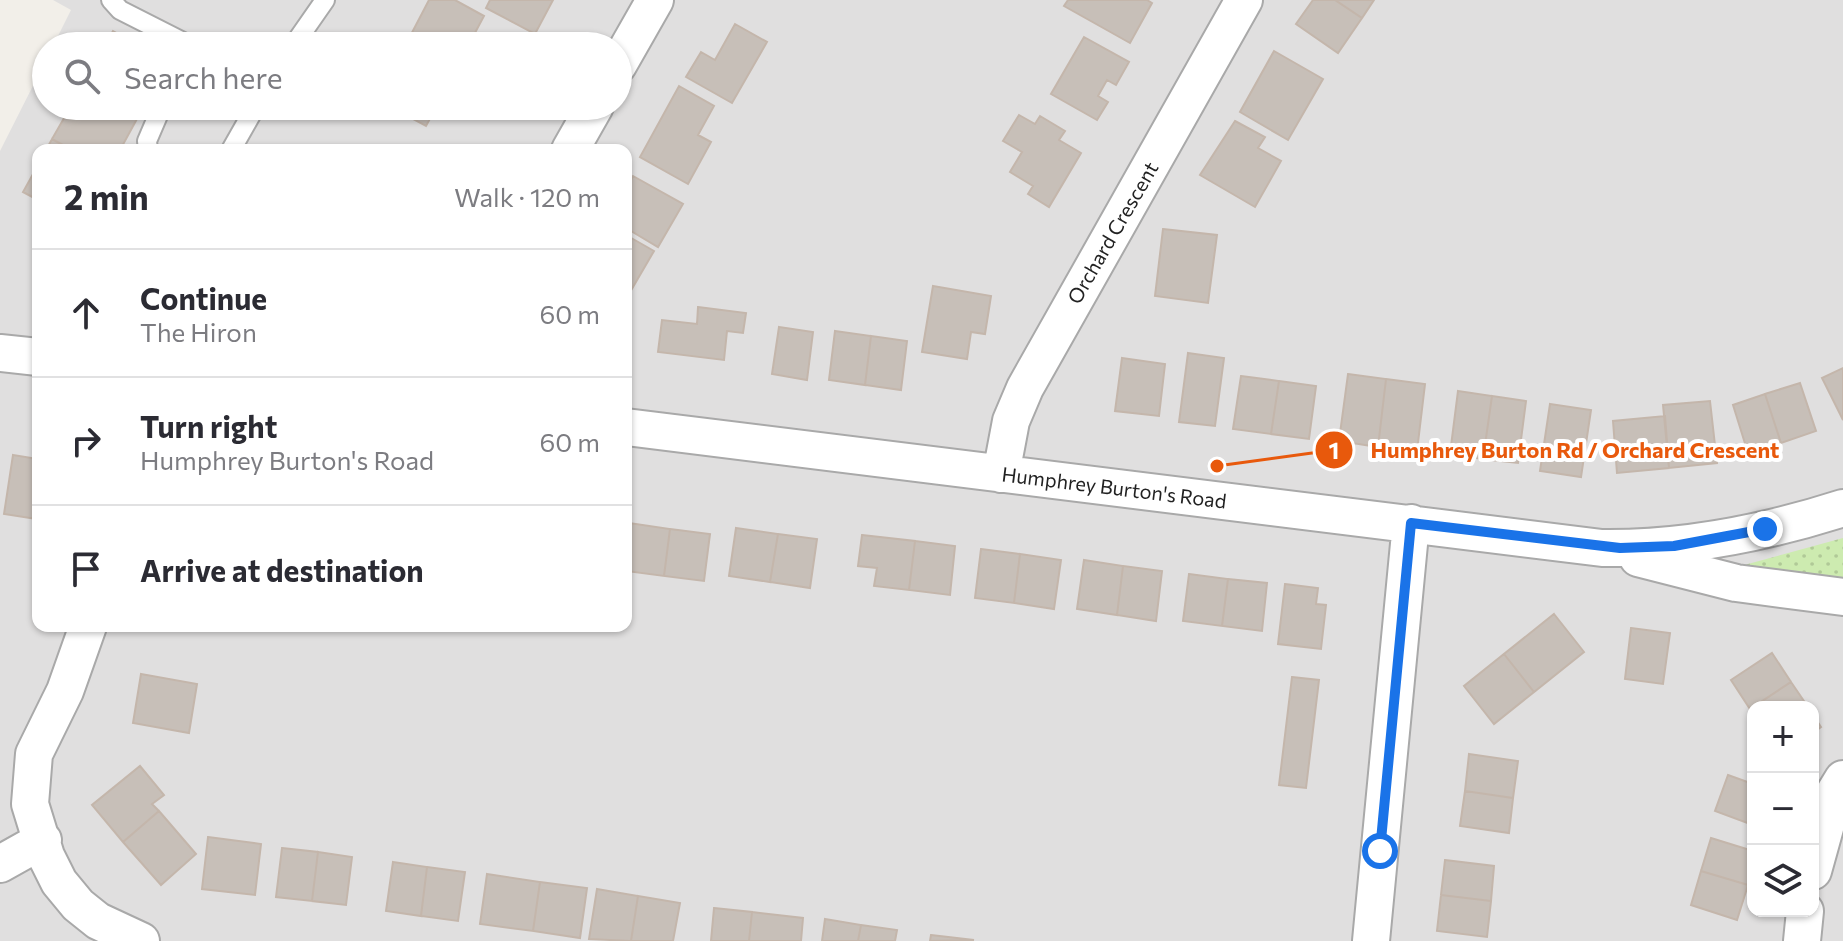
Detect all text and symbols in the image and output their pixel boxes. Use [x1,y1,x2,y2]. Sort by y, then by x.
search box [32,32,632,120]
icon: search [60,54,104,98]
text: Search here [124,58,283,95]
street label: Orchard Crescent [1062,157,1163,308]
text: 2 min [64,175,149,217]
text: Walk · 120 m [454,181,600,212]
text: Continue [140,279,267,316]
icon: ahead [64,291,108,335]
text: 60 m [540,298,600,329]
text: The Hiron [140,316,257,347]
text: Turn right [140,407,277,444]
icon: right [64,419,108,463]
text: 60 m [540,426,600,457]
callout: Humphrey Burton Rd / Orchard Crescent [1314,427,1795,473]
text: 1 [1329,435,1339,464]
text: Humphrey Burton Rd / Orchard Crescent [1371,436,1779,463]
text: Humphrey Burton's Road [140,444,434,475]
street label: Humphrey Burton's Road [1000,461,1228,513]
route end [1747,511,1783,547]
icon: arrive [64,547,108,591]
text: Arrive at destination [140,551,424,588]
map controls [1747,701,1819,917]
button: + [1747,701,1819,773]
button: − [1747,773,1819,845]
route start [1362,833,1398,869]
button: layers [1747,845,1819,917]

